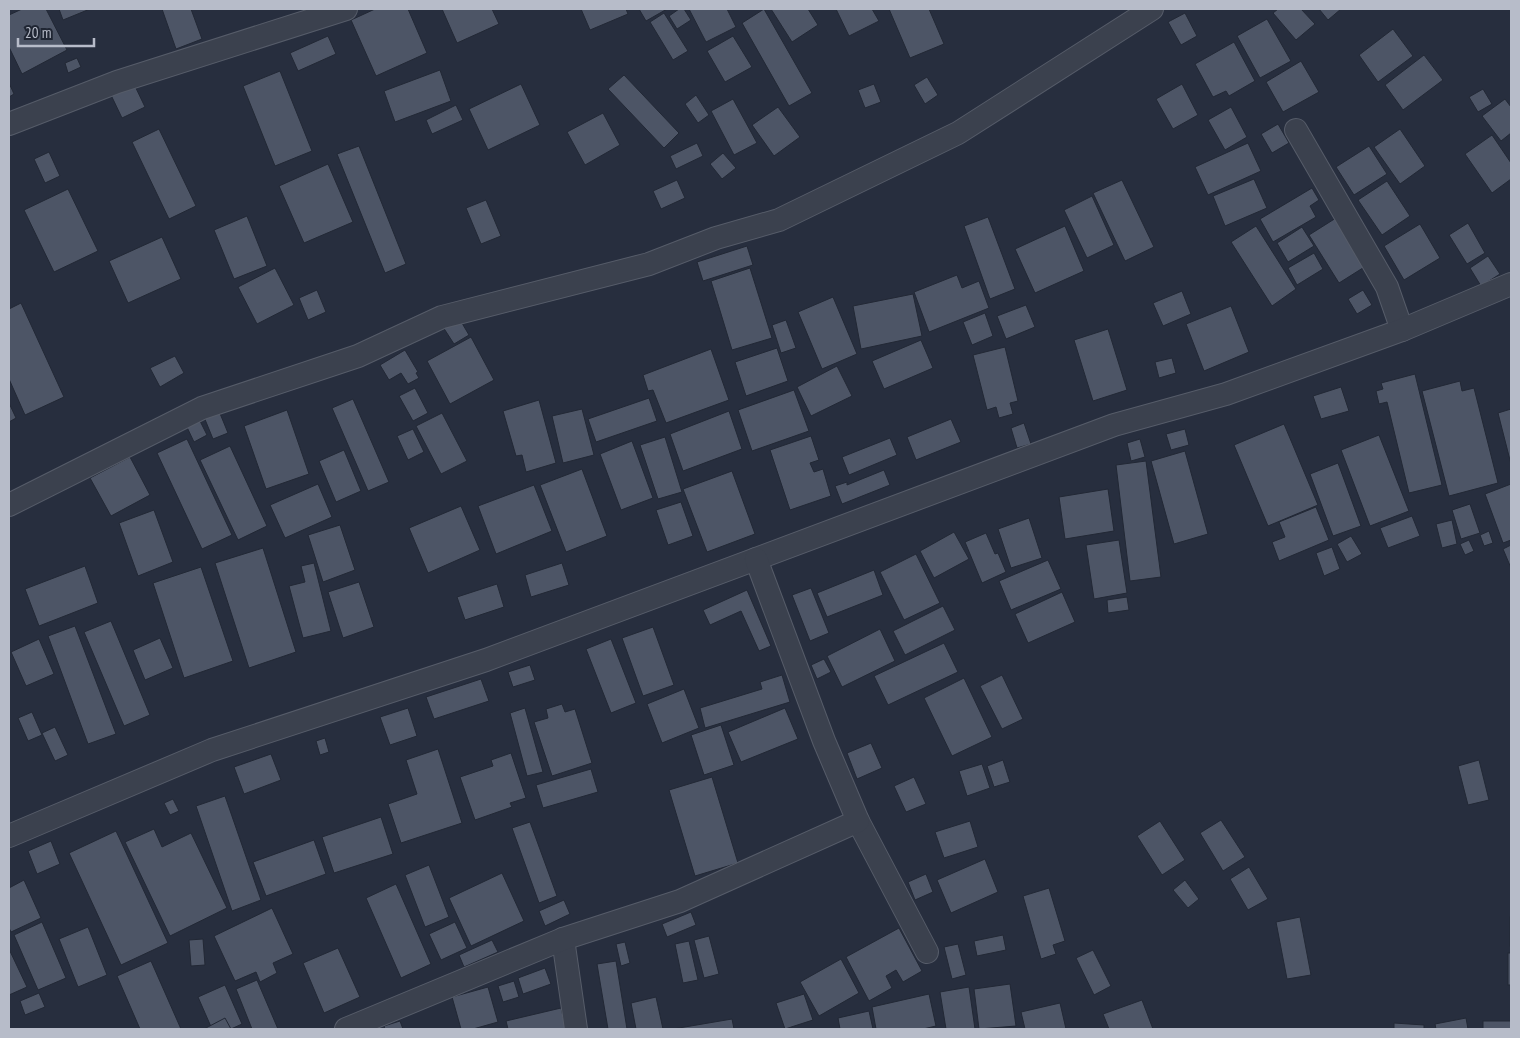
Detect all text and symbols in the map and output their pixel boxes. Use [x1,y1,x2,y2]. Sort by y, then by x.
scale bar [18,15,94,47]
text: 20 m [25,23,51,42]

